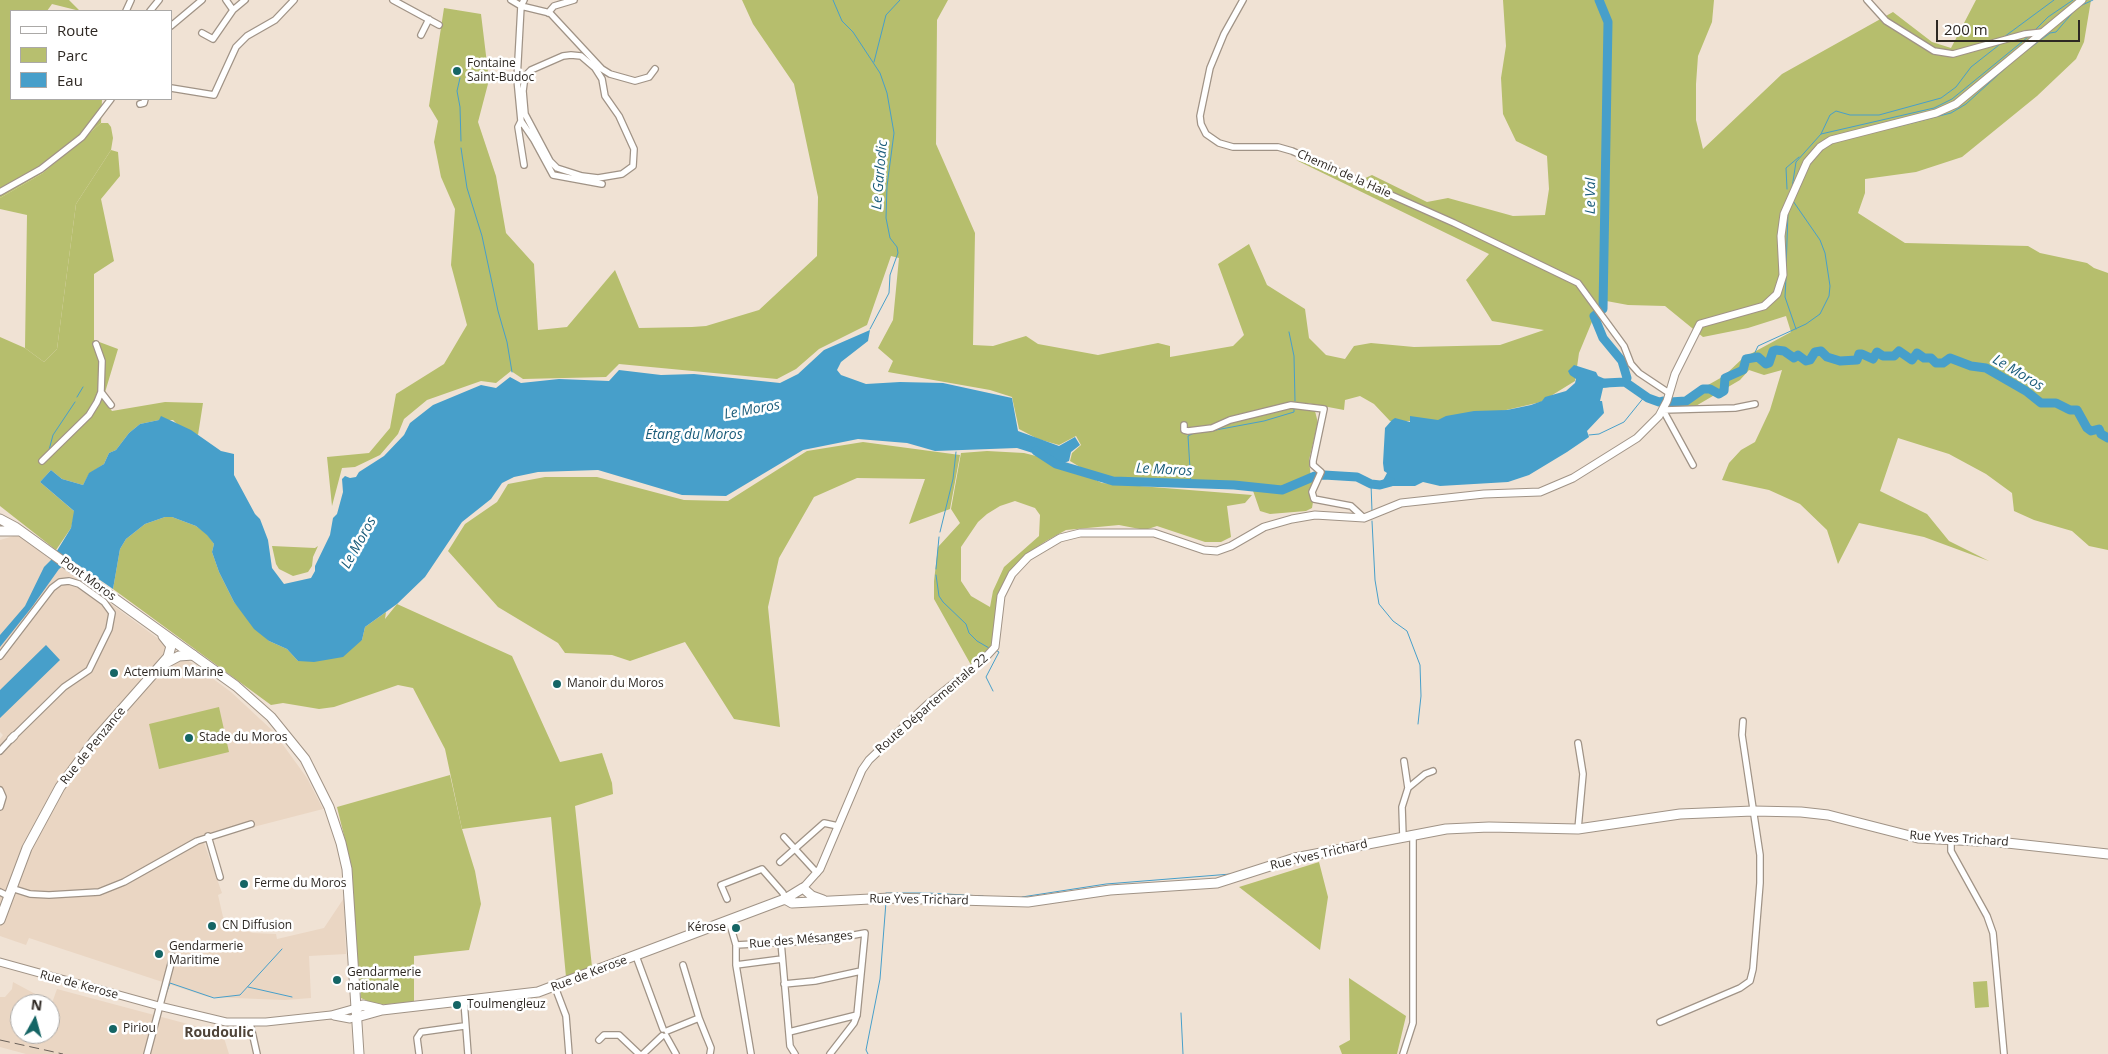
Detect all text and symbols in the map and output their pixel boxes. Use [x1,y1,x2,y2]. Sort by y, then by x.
legend [10,10,172,100]
scale bar [1938,10,2082,42]
text: 200 m [1944,19,1988,39]
text: Route [57,20,98,40]
text: Parc [57,45,88,65]
place label: Fontaine Saint-Budoc [467,57,534,85]
marker: Fontaine Saint-Budoc [451,65,463,77]
text: Eau [57,70,83,90]
water label: Le Garlodic [869,140,891,210]
street label: Chemin de la Haie [1295,147,1393,201]
water label: Le Val [1582,178,1600,214]
water label: Le Moros [1990,351,2046,395]
water label: Le Moros [723,397,781,423]
water label: Étang du Moros [645,427,743,443]
water label: Le Moros [1135,460,1193,480]
water label: Le Moros [338,514,380,572]
street label: Pont Moros [57,554,119,604]
street label: Route Départementale 22 [873,651,991,757]
place label: Actemium Marine [124,666,224,680]
marker: Actemium Marine [108,667,120,679]
place label: Manoir du Moros [567,677,664,691]
marker: Manoir du Moros [551,678,563,690]
street label: Rue de Penzance [57,704,129,788]
place label: Stade du Moros [199,731,287,745]
marker: Stade du Moros [183,732,195,744]
street label: Rue Yves Trichard [1909,828,2009,850]
street label: Rue Yves Trichard [1269,837,1369,873]
place label: Ferme du Moros [254,877,346,891]
marker: Ferme du Moros [238,878,250,890]
street label: Rue Yves Trichard [869,892,969,908]
place label: CN Diffusion [222,919,292,933]
marker: CN Diffusion [206,920,218,932]
place label: Kérose [687,921,726,935]
marker: Kérose [730,922,742,934]
street label: Rue des Mésanges [749,928,853,952]
place label: Gendarmerie Maritime [169,940,243,968]
marker: Gendarmerie Maritime [153,948,165,960]
street label: Rue de Kerose [549,953,629,995]
place label: Gendarmerie nationale [347,966,421,994]
street label: Rue de Kerose [38,968,120,1002]
marker: Gendarmerie nationale [331,974,343,986]
north arrow [10,994,60,1044]
text: N [30,994,44,1015]
place label: Toulmengleuz [467,998,546,1012]
marker: Toulmengleuz [451,999,463,1011]
place label: Piriou [123,1022,156,1036]
marker: Piriou [107,1023,119,1035]
district label: Roudoulic [184,1025,254,1041]

